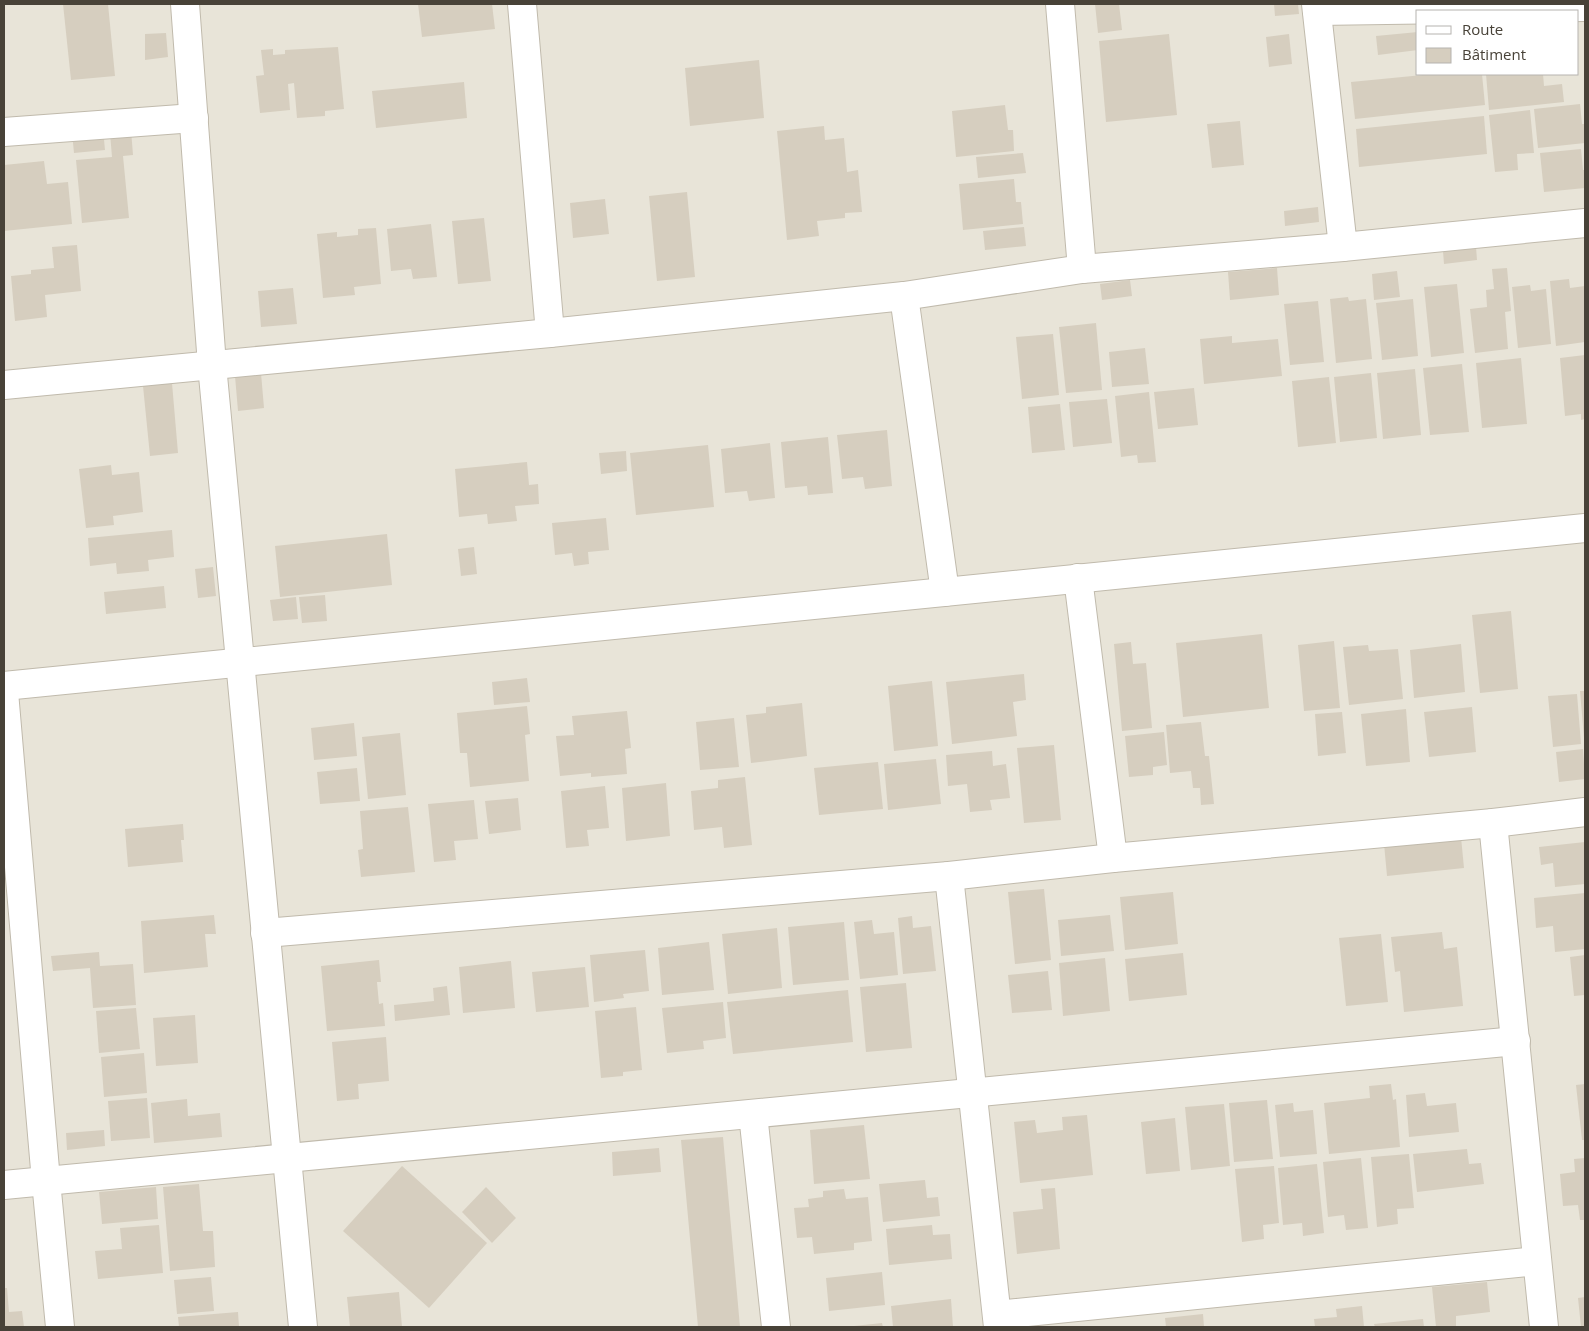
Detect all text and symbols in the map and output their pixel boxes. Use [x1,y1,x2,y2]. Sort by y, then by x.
legend [1416,10,1579,75]
text: Route [1462,19,1503,39]
text: Bâtiment [1462,44,1526,64]

